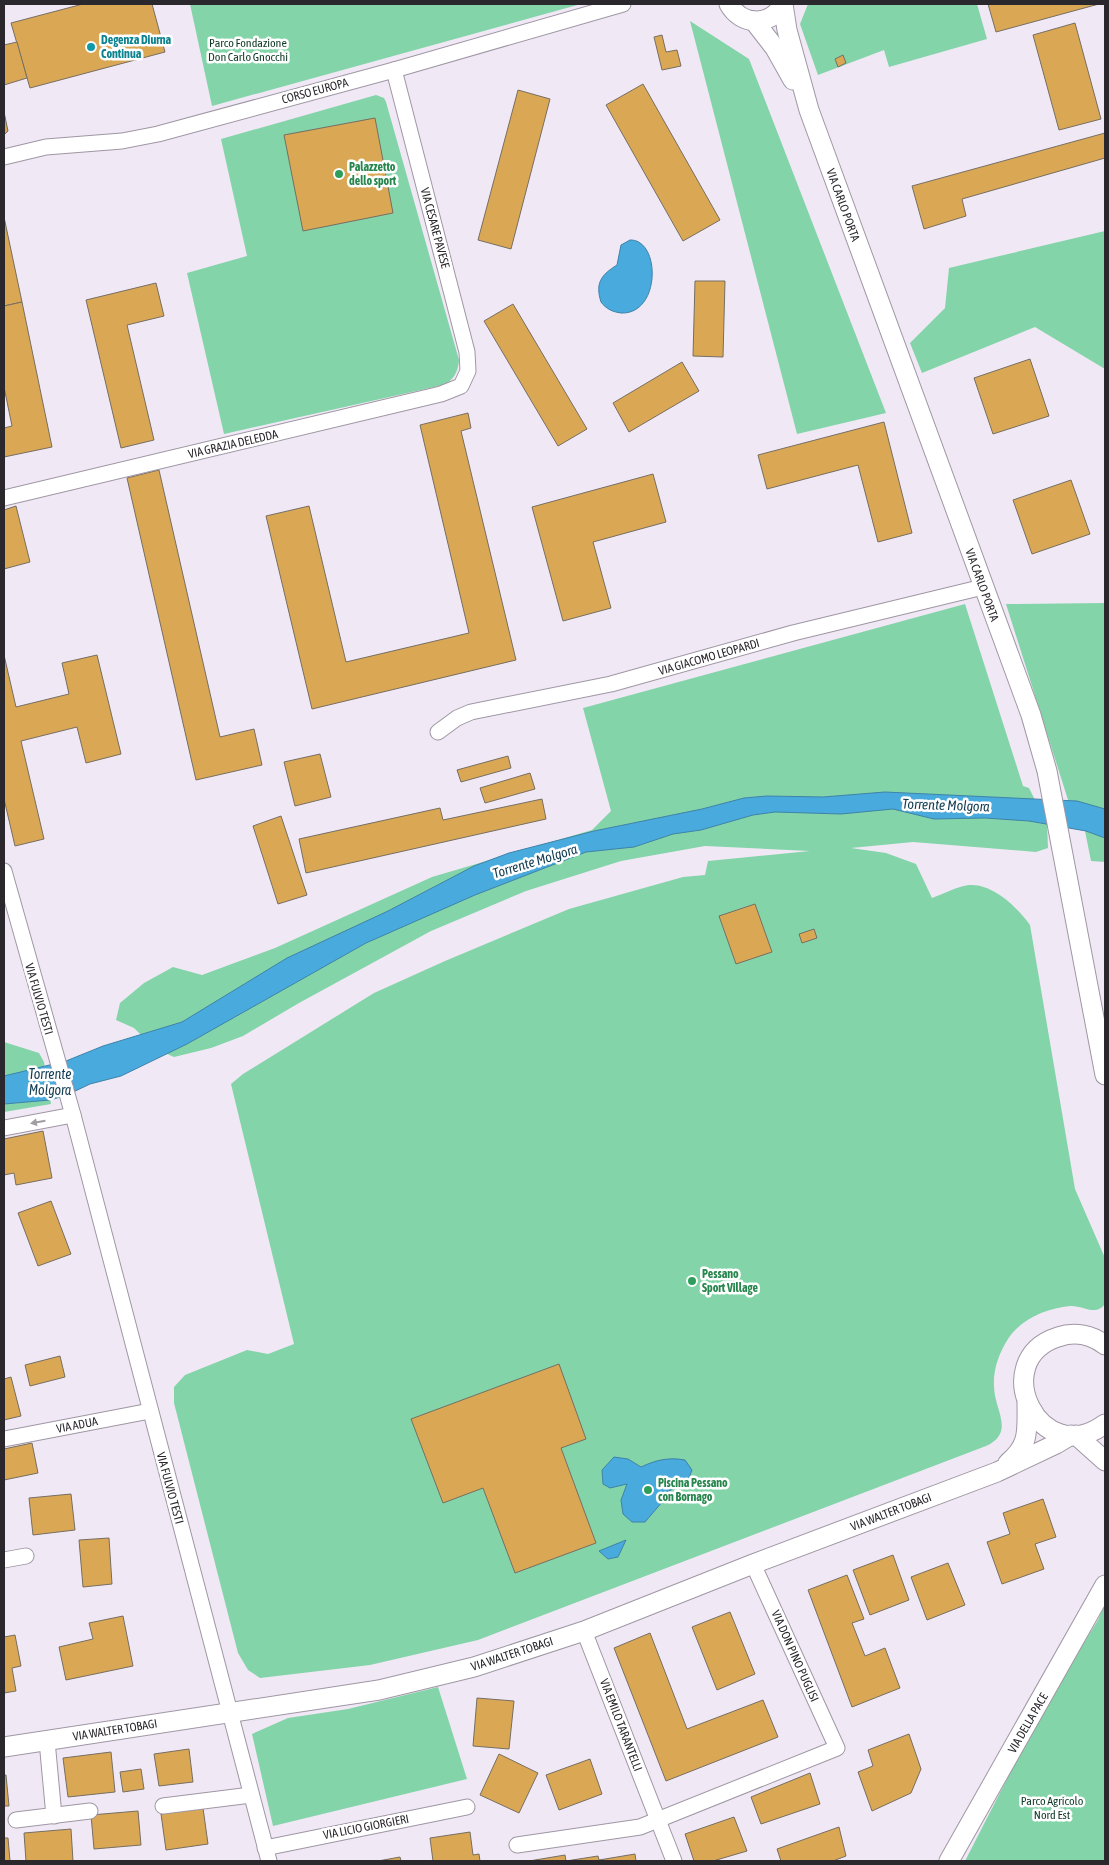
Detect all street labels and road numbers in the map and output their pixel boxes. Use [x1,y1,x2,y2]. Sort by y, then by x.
street label: CORSO EUROPA [280,75,350,107]
street label: VIA CARLO PORTA [823,167,863,243]
street label: VIA CESARE PAVESE [418,186,452,270]
street label: VIA GRAZIA DELEDDA [187,427,279,461]
street label: VIA CARLO PORTA [962,547,1002,623]
street label: VIA GIACOMO LEOPARDI [657,636,761,678]
street label: VIA FULVIO TESTI [22,962,56,1036]
street label: VIA ADUA [55,1414,99,1436]
street label: VIA FULVIO TESTI [154,1451,186,1525]
street label: VIA WALTER TOBAGI [849,1490,933,1534]
street label: VIA DON PINO PUGLISI [769,1608,821,1704]
street label: VIA WALTER TOBAGI [469,1634,555,1674]
street label: VIA EMILO TARANTELLI [597,1677,645,1773]
street label: VIA DELLA PACE [1005,1691,1051,1755]
street label: VIA WALTER TOBAGI [72,1716,158,1744]
street label: VIA LICIO GIORGIERI [322,1812,410,1842]

